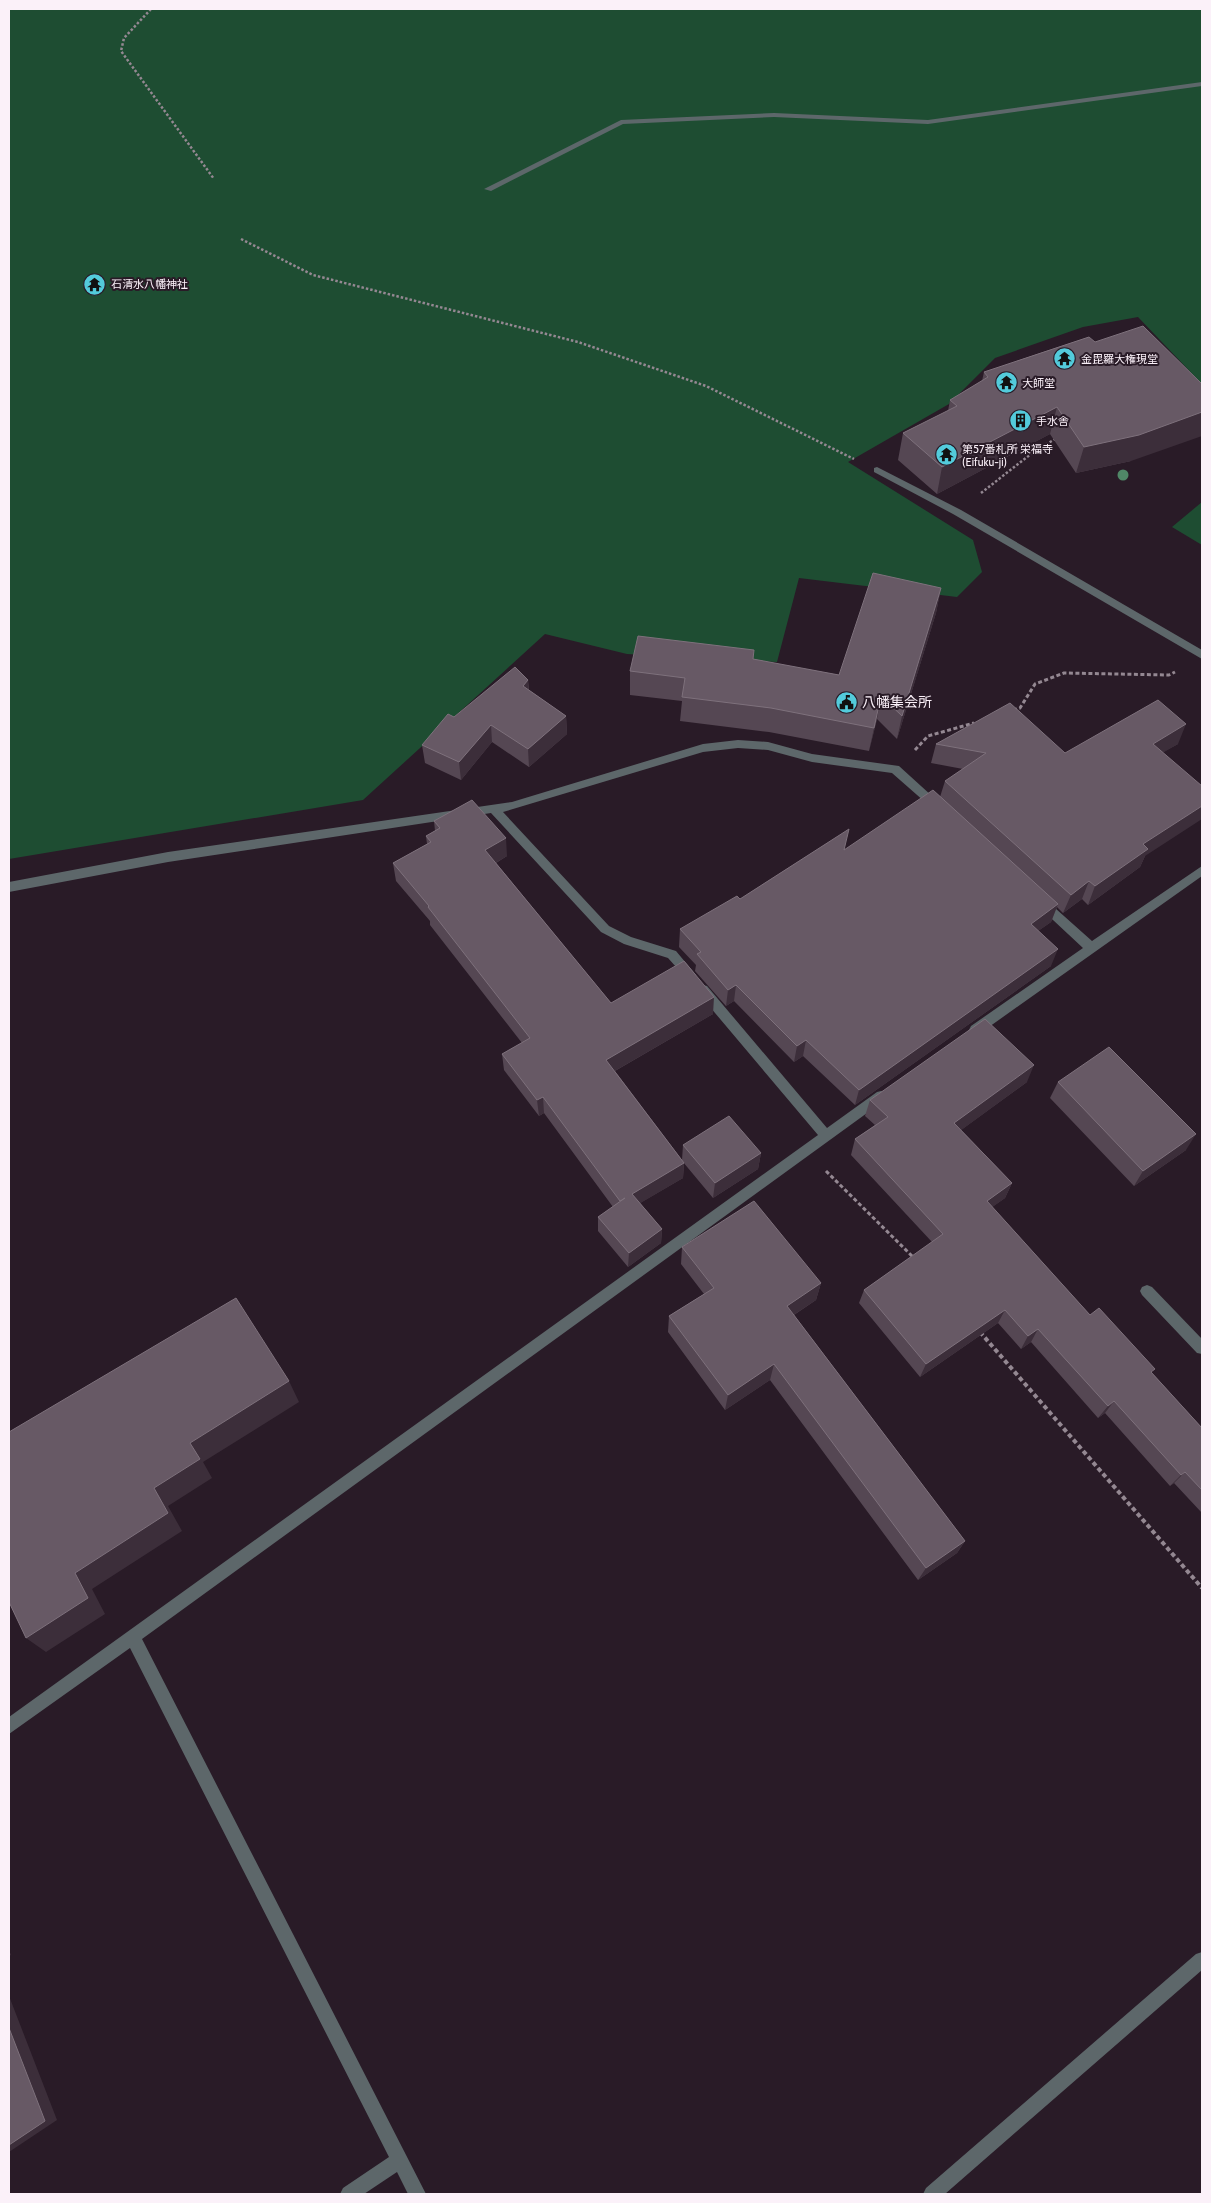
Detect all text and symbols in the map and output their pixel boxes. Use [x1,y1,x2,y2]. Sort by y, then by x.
temple icon: 石清水八幡神社 [83,272,107,296]
place label: 石清水八幡神社 [111,277,188,291]
temple icon: 金毘羅大権現堂 [1053,347,1077,371]
place label: 金毘羅大権現堂 [1081,352,1158,366]
temple icon: 大師堂 [994,371,1018,395]
place label: 大師堂 [1022,376,1055,390]
building icon: 手水舎 [1008,409,1032,433]
place label: 手水舎 [1036,414,1069,428]
place label: 第57番札所 栄福寺 (Eifuku-ji) [962,442,1053,469]
temple icon: 第57番札所 栄福寺 (Eifuku-ji) [934,443,958,467]
public building icon: 八幡集会所 [834,690,858,714]
place label: 八幡集会所 [862,693,932,711]

